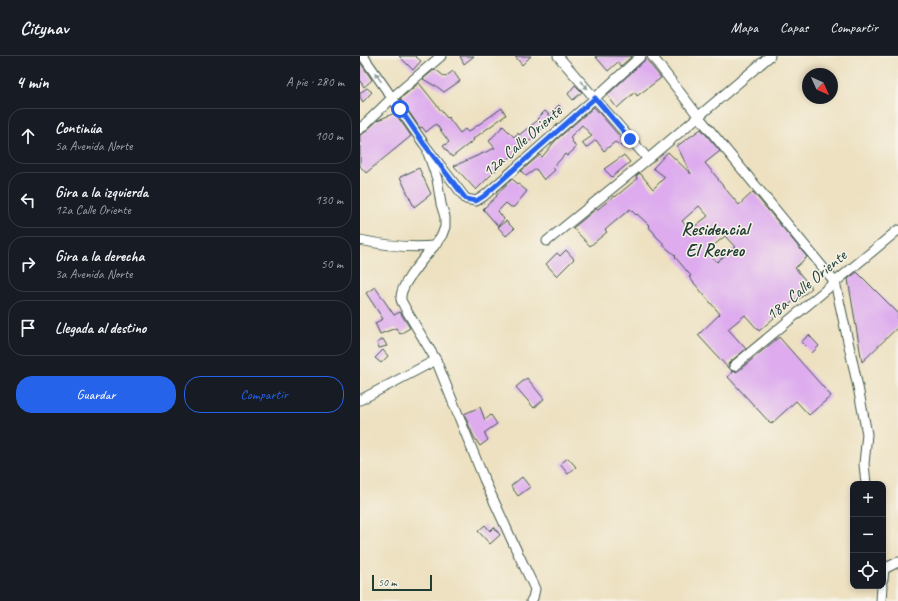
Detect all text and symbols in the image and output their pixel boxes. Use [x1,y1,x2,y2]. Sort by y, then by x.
text: Citynav [20,16,68,40]
text: Mapa [731,19,758,36]
text: Capas [780,19,808,36]
text: Compartir [830,19,878,36]
north arrow [802,68,838,104]
text: 4 min [16,72,49,93]
one-way arrow [374,72,382,82]
text: A pie · 280 m [286,74,344,90]
one-way arrow [579,80,589,90]
route start [391,100,409,118]
street label: 12a Calle Oriente [478,100,567,181]
text: Continúa [55,119,102,138]
icon: ahead [17,125,39,147]
text: 100 m [315,128,343,144]
route end [621,130,639,148]
text: 5a Avenida Norte [55,138,132,154]
text: Gira a la izquierda [55,183,148,202]
icon: left [17,189,39,211]
text: 130 m [315,192,343,208]
text: 12a Calle Oriente [55,202,131,218]
district label: Residencial El Recreo [681,218,753,261]
street label: 18a Calle Oriente [761,244,852,325]
text: Gira a la derecha [55,247,144,266]
icon: right [17,253,39,275]
text: 50 m [321,256,343,272]
text: 3a Avenida Norte [55,266,132,282]
icon: arrive [17,317,39,339]
text: Llegada al destino [55,319,146,338]
button: Guardar [16,376,176,413]
button: Compartir [184,376,344,413]
map controls [850,481,886,589]
button: + [850,481,886,517]
button: − [850,517,886,553]
button: locate [850,553,886,589]
scale bar [372,573,432,592]
text: 50 m [378,575,397,589]

